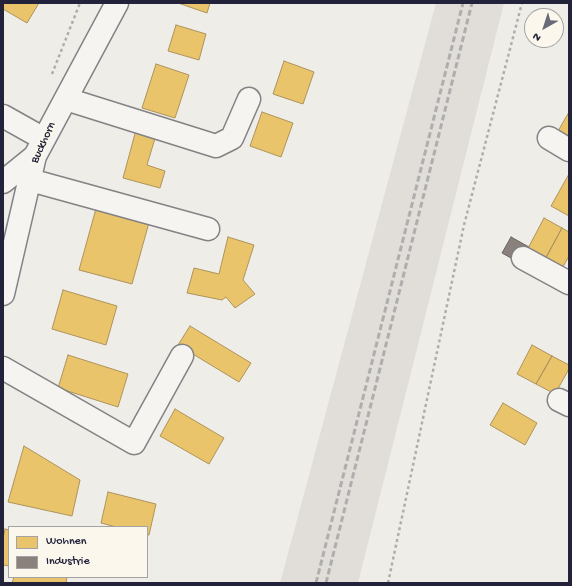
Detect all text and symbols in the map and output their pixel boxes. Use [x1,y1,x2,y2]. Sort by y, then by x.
north arrow [524,8,564,48]
text: N [531,30,544,43]
street label: Buckhorn [28,120,60,166]
legend [8,526,148,578]
text: Wohnen [46,535,86,549]
text: Industrie [46,555,90,569]

